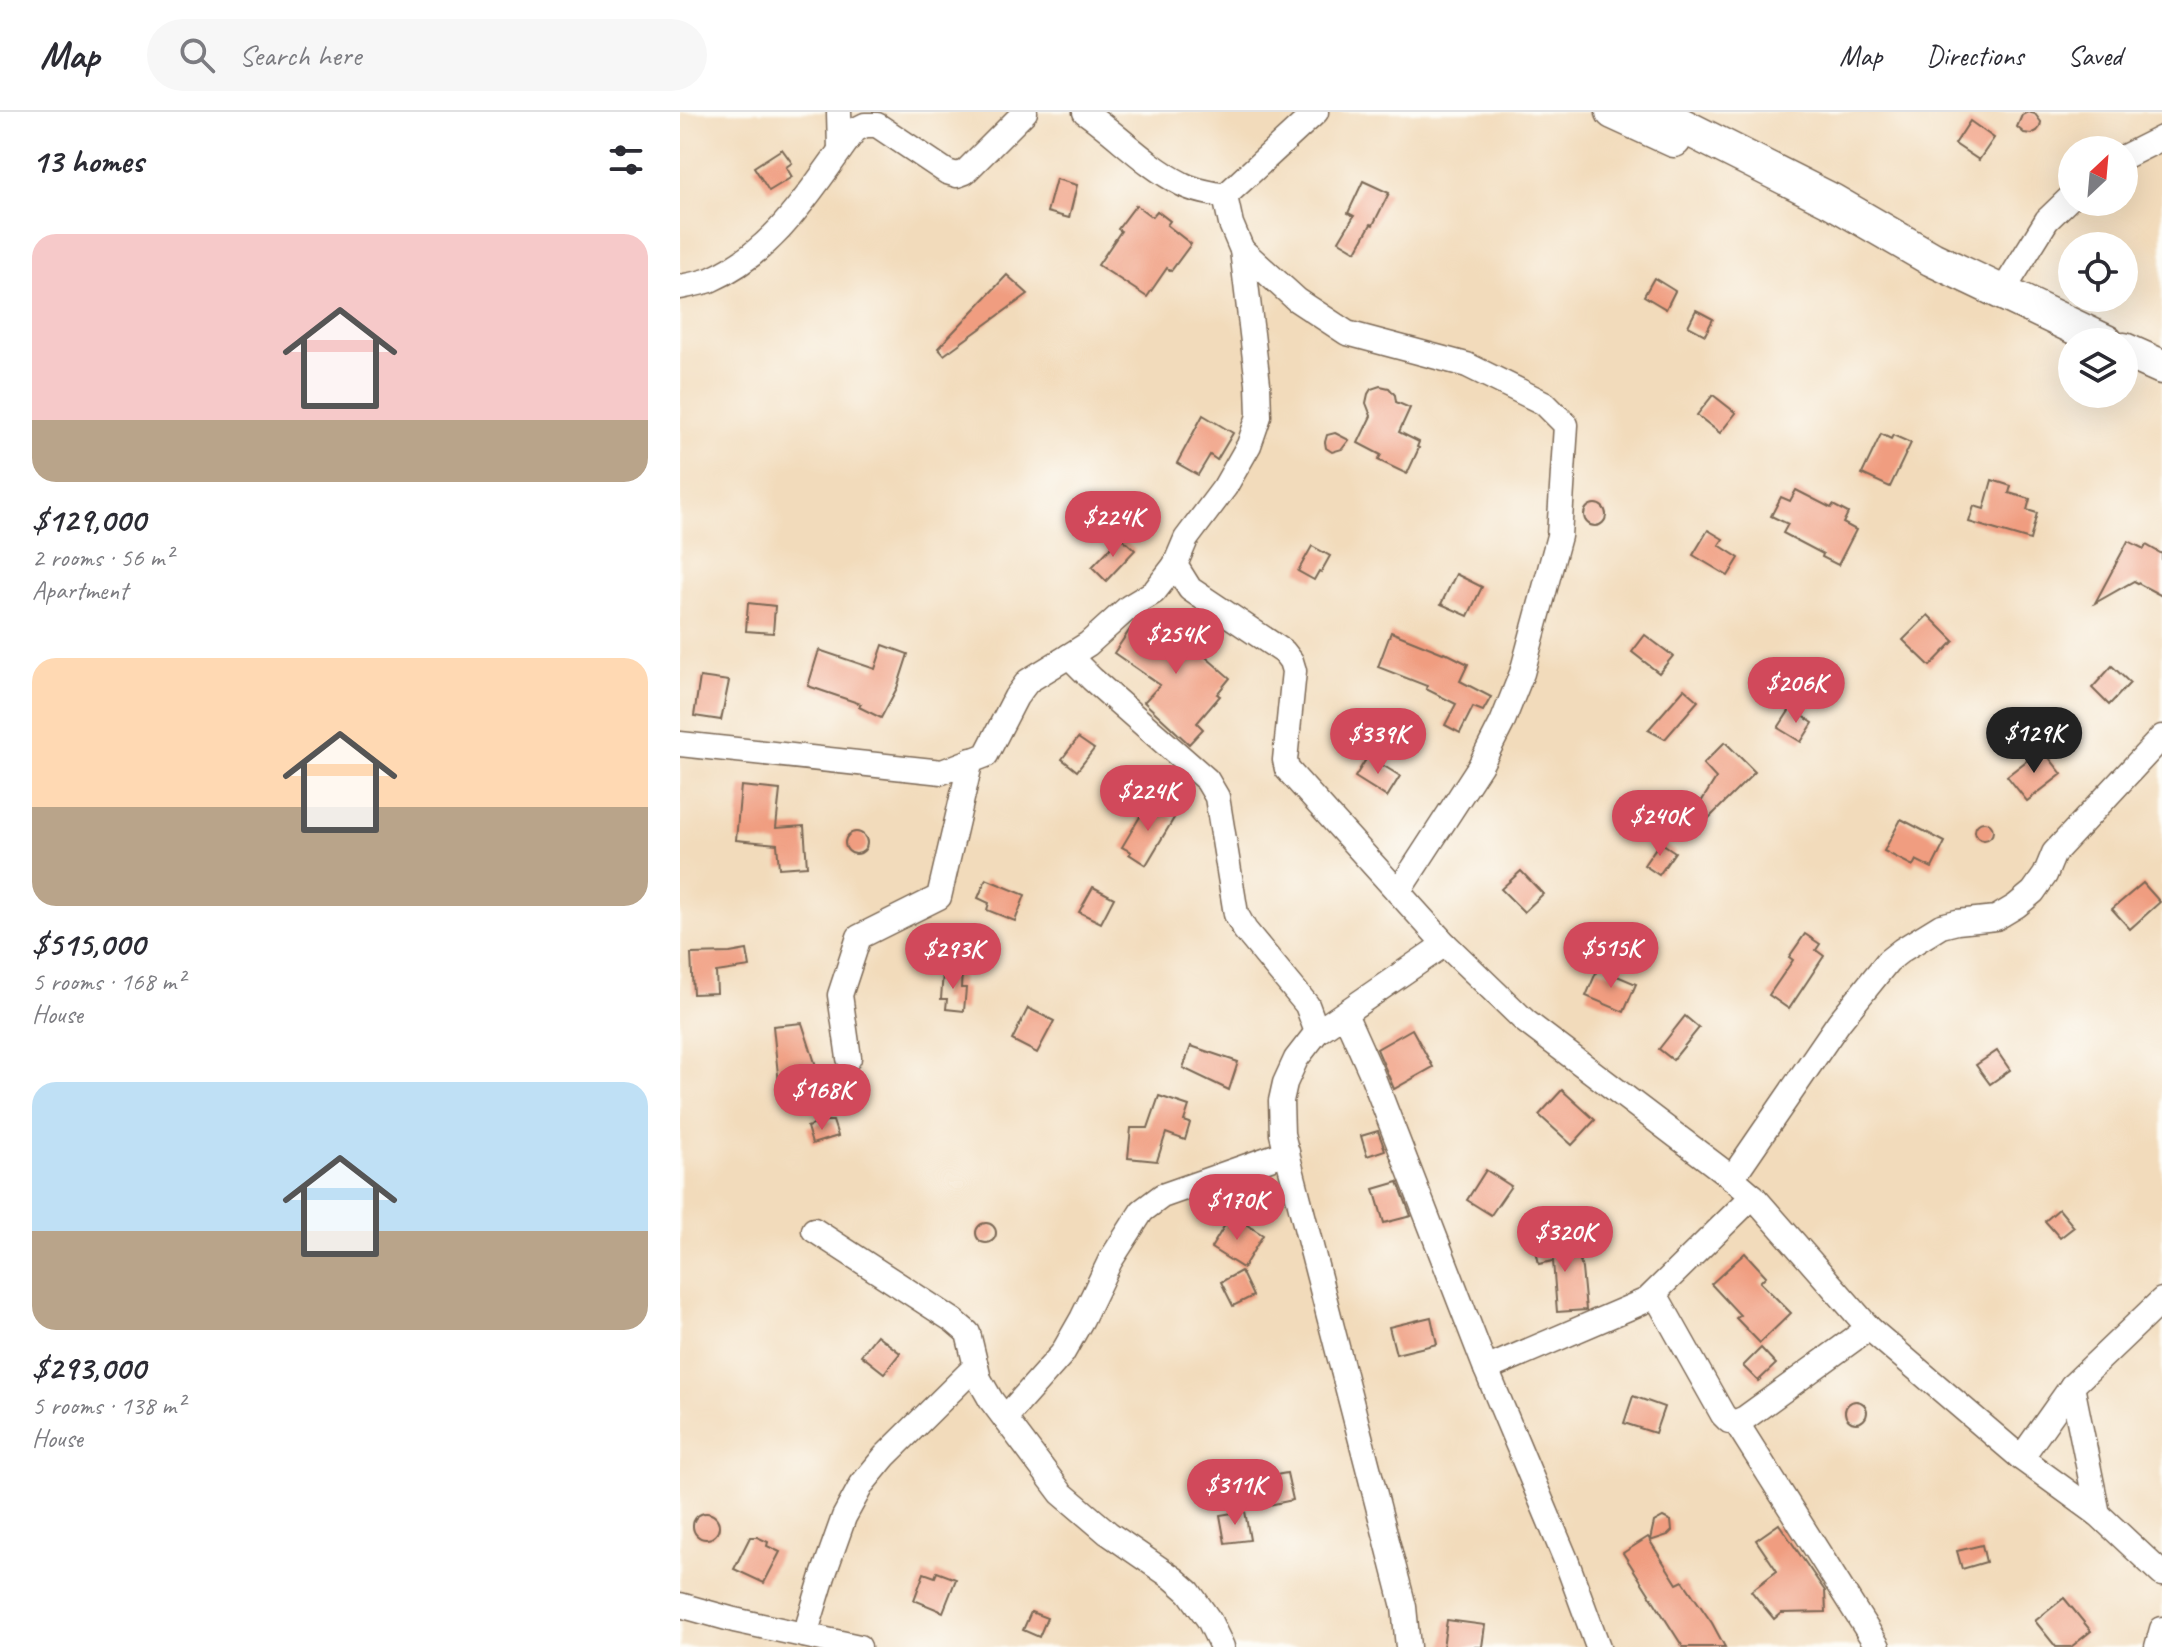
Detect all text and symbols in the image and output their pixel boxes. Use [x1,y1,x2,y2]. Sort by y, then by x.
search box [147,19,707,91]
text: Map [40,32,99,79]
icon: search [175,33,219,77]
text: Search here [239,36,361,74]
text: Map [1839,38,1882,73]
text: Directions [1926,38,2024,73]
text: Saved [2068,38,2122,73]
north arrow [2058,136,2138,216]
map controls [2058,136,2138,408]
icon: filters [604,138,648,182]
text: 13 homes [32,139,143,182]
button: locate [2058,232,2138,312]
icon: home [268,286,412,430]
button: layers [2058,328,2138,408]
pin: $224K [1057,491,1169,559]
text: $129,000 [32,498,145,541]
text: $224K [1083,500,1143,533]
text: 2 rooms · 56 m² [32,541,173,574]
text: Apartment [32,574,128,607]
pin: $254K [1120,608,1232,676]
text: $254K [1146,617,1206,650]
pin: $206K [1740,657,1852,725]
text: $206K [1766,666,1826,699]
pin: $129K [1978,707,2090,775]
pin: $339K [1322,708,1434,776]
icon: home [268,710,412,854]
text: $129K [2004,716,2064,749]
text: $339K [1348,717,1408,750]
pin: $224K [1092,765,1204,833]
text: $224K [1118,774,1178,807]
pin: $240K [1604,790,1716,858]
text: $240K [1630,799,1690,832]
text: $515,000 [32,922,145,965]
pin: $515K [1555,922,1667,990]
pin: $293K [897,923,1009,991]
text: $515K [1581,931,1641,964]
text: $293K [923,932,983,965]
text: 5 rooms · 168 m² [32,965,184,998]
text: House [32,998,83,1031]
pin: $168K [766,1064,878,1132]
text: $168K [792,1073,852,1106]
icon: home [268,1134,412,1278]
pin: $170K [1181,1174,1293,1242]
text: $170K [1207,1183,1267,1216]
pin: $320K [1509,1206,1621,1274]
text: $320K [1535,1215,1595,1248]
text: $293,000 [32,1346,145,1389]
text: 5 rooms · 138 m² [32,1389,184,1422]
text: House [32,1422,83,1455]
pin: $311K [1179,1459,1291,1527]
text: $311K [1205,1468,1265,1501]

